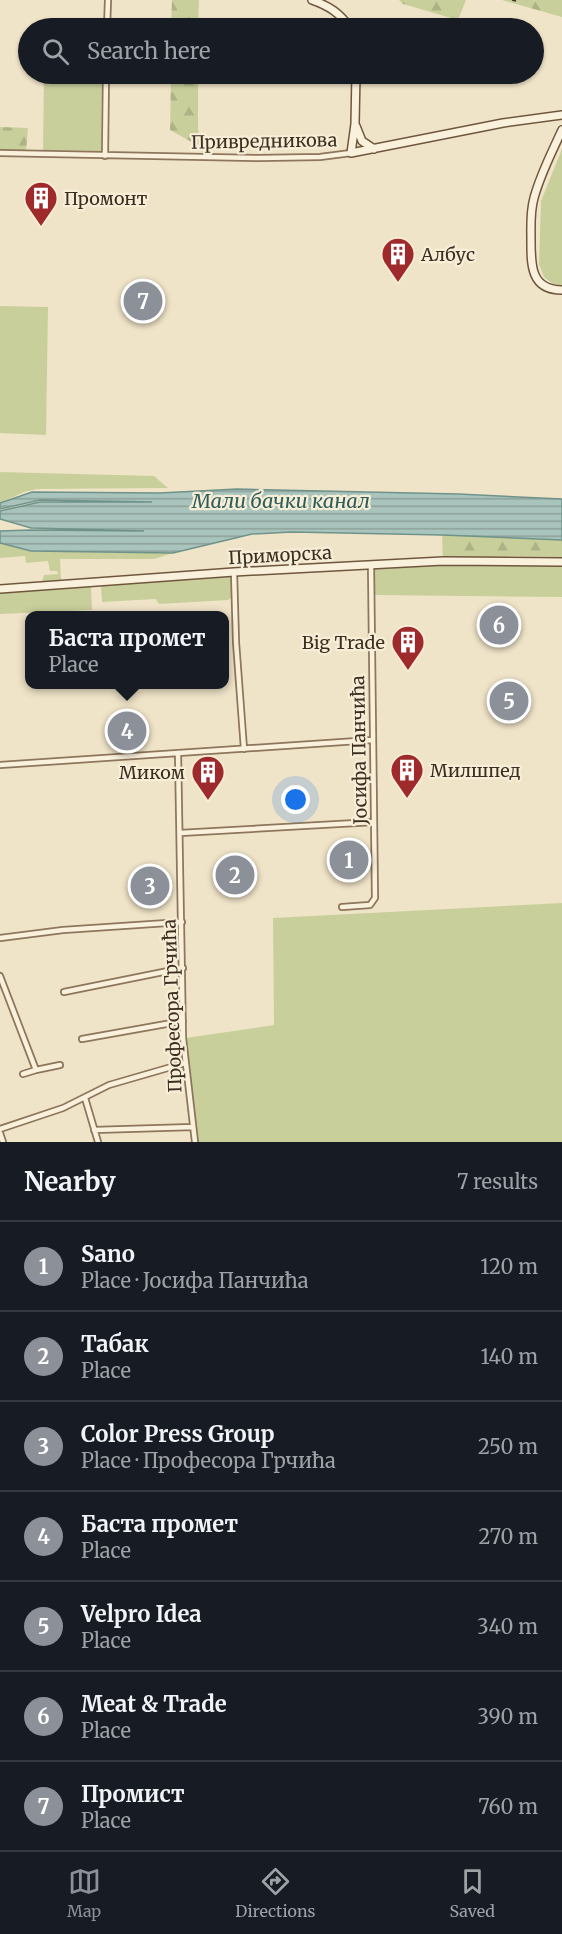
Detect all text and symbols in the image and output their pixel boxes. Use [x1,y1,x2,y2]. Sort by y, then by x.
search box [18,18,544,84]
icon: search [39,35,72,68]
text: Search here [87,37,210,65]
street label: Привредникова [191,128,338,154]
building icon: Промонт [23,180,59,227]
place label: Промонт [64,187,148,210]
building icon: Албус [380,236,416,283]
place label: Албус [420,243,475,266]
pin: 7 [124,278,162,324]
water label: Мали бачки канал [191,488,370,513]
street label: Приморска [228,541,333,569]
pin: 6 [480,602,518,648]
popup [25,611,229,689]
text: Баста промет [49,624,205,652]
building icon: Big Trade [390,624,426,671]
place label: Big Trade [302,631,385,654]
text: Place [49,652,98,677]
street label: Јосифа Панчића [346,675,372,826]
pin: 5 [490,678,528,724]
pin: 4 [108,708,146,754]
building icon: Милшпед [389,752,425,799]
building icon: Миком [190,754,226,801]
place label: Милшпед [430,759,521,782]
place label: Миком [119,761,185,784]
your location [281,785,310,814]
pin: 1 [330,838,368,882]
pin: 2 [216,852,254,898]
pin: 3 [130,864,170,908]
street label: Професора Грчића [157,918,187,1093]
text: Nearby [24,1165,116,1198]
text: 7 results [457,1169,538,1194]
text: Sano [81,1240,135,1268]
text: 1 [39,1254,48,1279]
text: 120 m [480,1254,538,1279]
text: Place · Јосифа Панчића [81,1268,309,1293]
text: Табак [81,1330,149,1358]
text: 2 [38,1344,49,1369]
text: 140 m [481,1344,538,1369]
text: Place [81,1358,131,1383]
text: Color Press Group [81,1420,274,1448]
text: 3 [38,1434,49,1459]
text: 250 m [478,1434,538,1459]
text: Place · Професора Грчића [81,1448,336,1473]
text: Баста промет [81,1510,238,1538]
text: 4 [37,1524,50,1549]
text: 270 m [478,1524,538,1549]
text: Place [81,1538,131,1563]
text: Velpro Idea [81,1600,202,1628]
text: 5 [38,1614,49,1639]
text: 340 m [477,1614,538,1639]
text: Place [81,1628,131,1653]
text: Meat & Trade [81,1690,227,1718]
text: 6 [37,1704,50,1729]
text: 390 m [478,1704,538,1729]
text: Place [81,1718,131,1743]
text: Промист [81,1780,184,1808]
text: 7 [38,1794,50,1819]
text: 760 m [478,1794,538,1819]
text: Place [81,1808,131,1833]
tab: Map [67,1865,101,1921]
tab: Directions [235,1865,315,1921]
tab: Saved [450,1865,495,1921]

